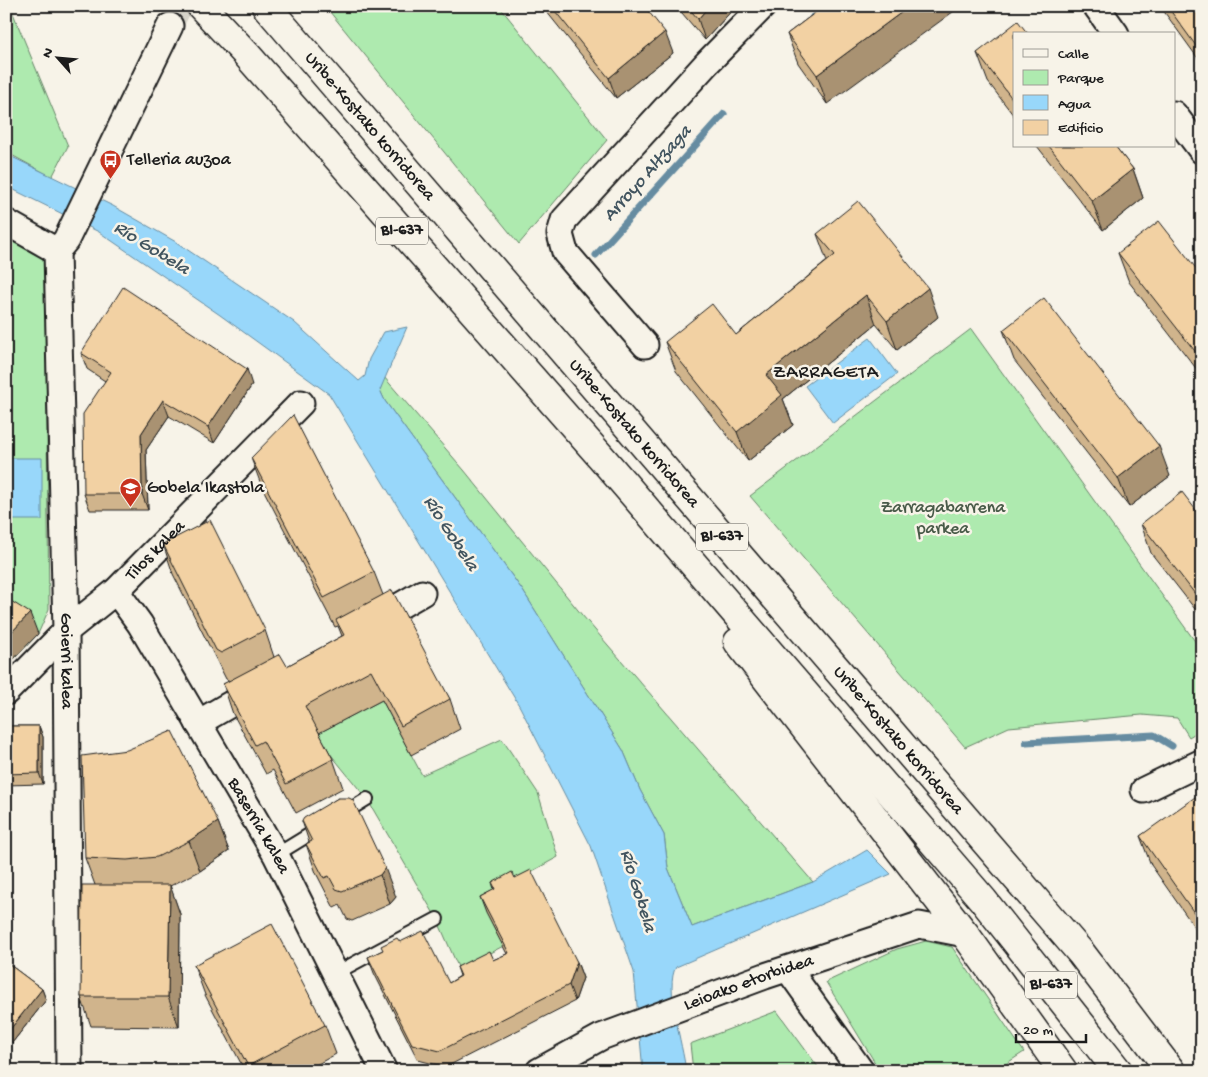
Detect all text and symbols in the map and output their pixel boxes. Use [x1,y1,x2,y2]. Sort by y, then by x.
north arrow [32,32,82,82]
legend [1013,32,1176,148]
text: N [39,45,58,61]
text: Calle [1058,46,1089,64]
street label: Uribe-Kostako korridorea [300,48,440,206]
text: Parque [1057,70,1104,88]
text: Agua [1058,96,1091,114]
water label: Arroyo Altzaga [599,120,698,227]
text: Edificio [1058,120,1104,138]
bus stop icon: Telleria auzoa [99,148,123,179]
place label: Telleria auzoa [126,150,232,171]
water label: Río Gobela [109,217,194,282]
road number: BI-637 [376,218,428,245]
street label: Uribe-Kostako korridorea [564,355,704,513]
district label: ZARRAGETA [773,362,880,385]
school or university icon: Gobela Ikastola [119,476,143,507]
place label: Gobela Ikastola [147,478,265,499]
water label: Río Gobela [417,492,484,577]
park label: Zarragabarrena parkea [881,498,1006,540]
street label: Tilos kalea [121,516,191,586]
road number: BI-637 [696,524,748,550]
street label: Goierri kalea [55,613,77,710]
street label: Uribe-Kostako korridorea [828,662,969,820]
street label: Baserria kalea [222,773,295,878]
water label: Río Gobela [614,847,661,936]
street label: Leioako etorbidea [681,950,817,1016]
road number: BI-637 [1025,972,1077,998]
scale bar [1016,1012,1086,1044]
text: 20 m [1023,1022,1053,1040]

